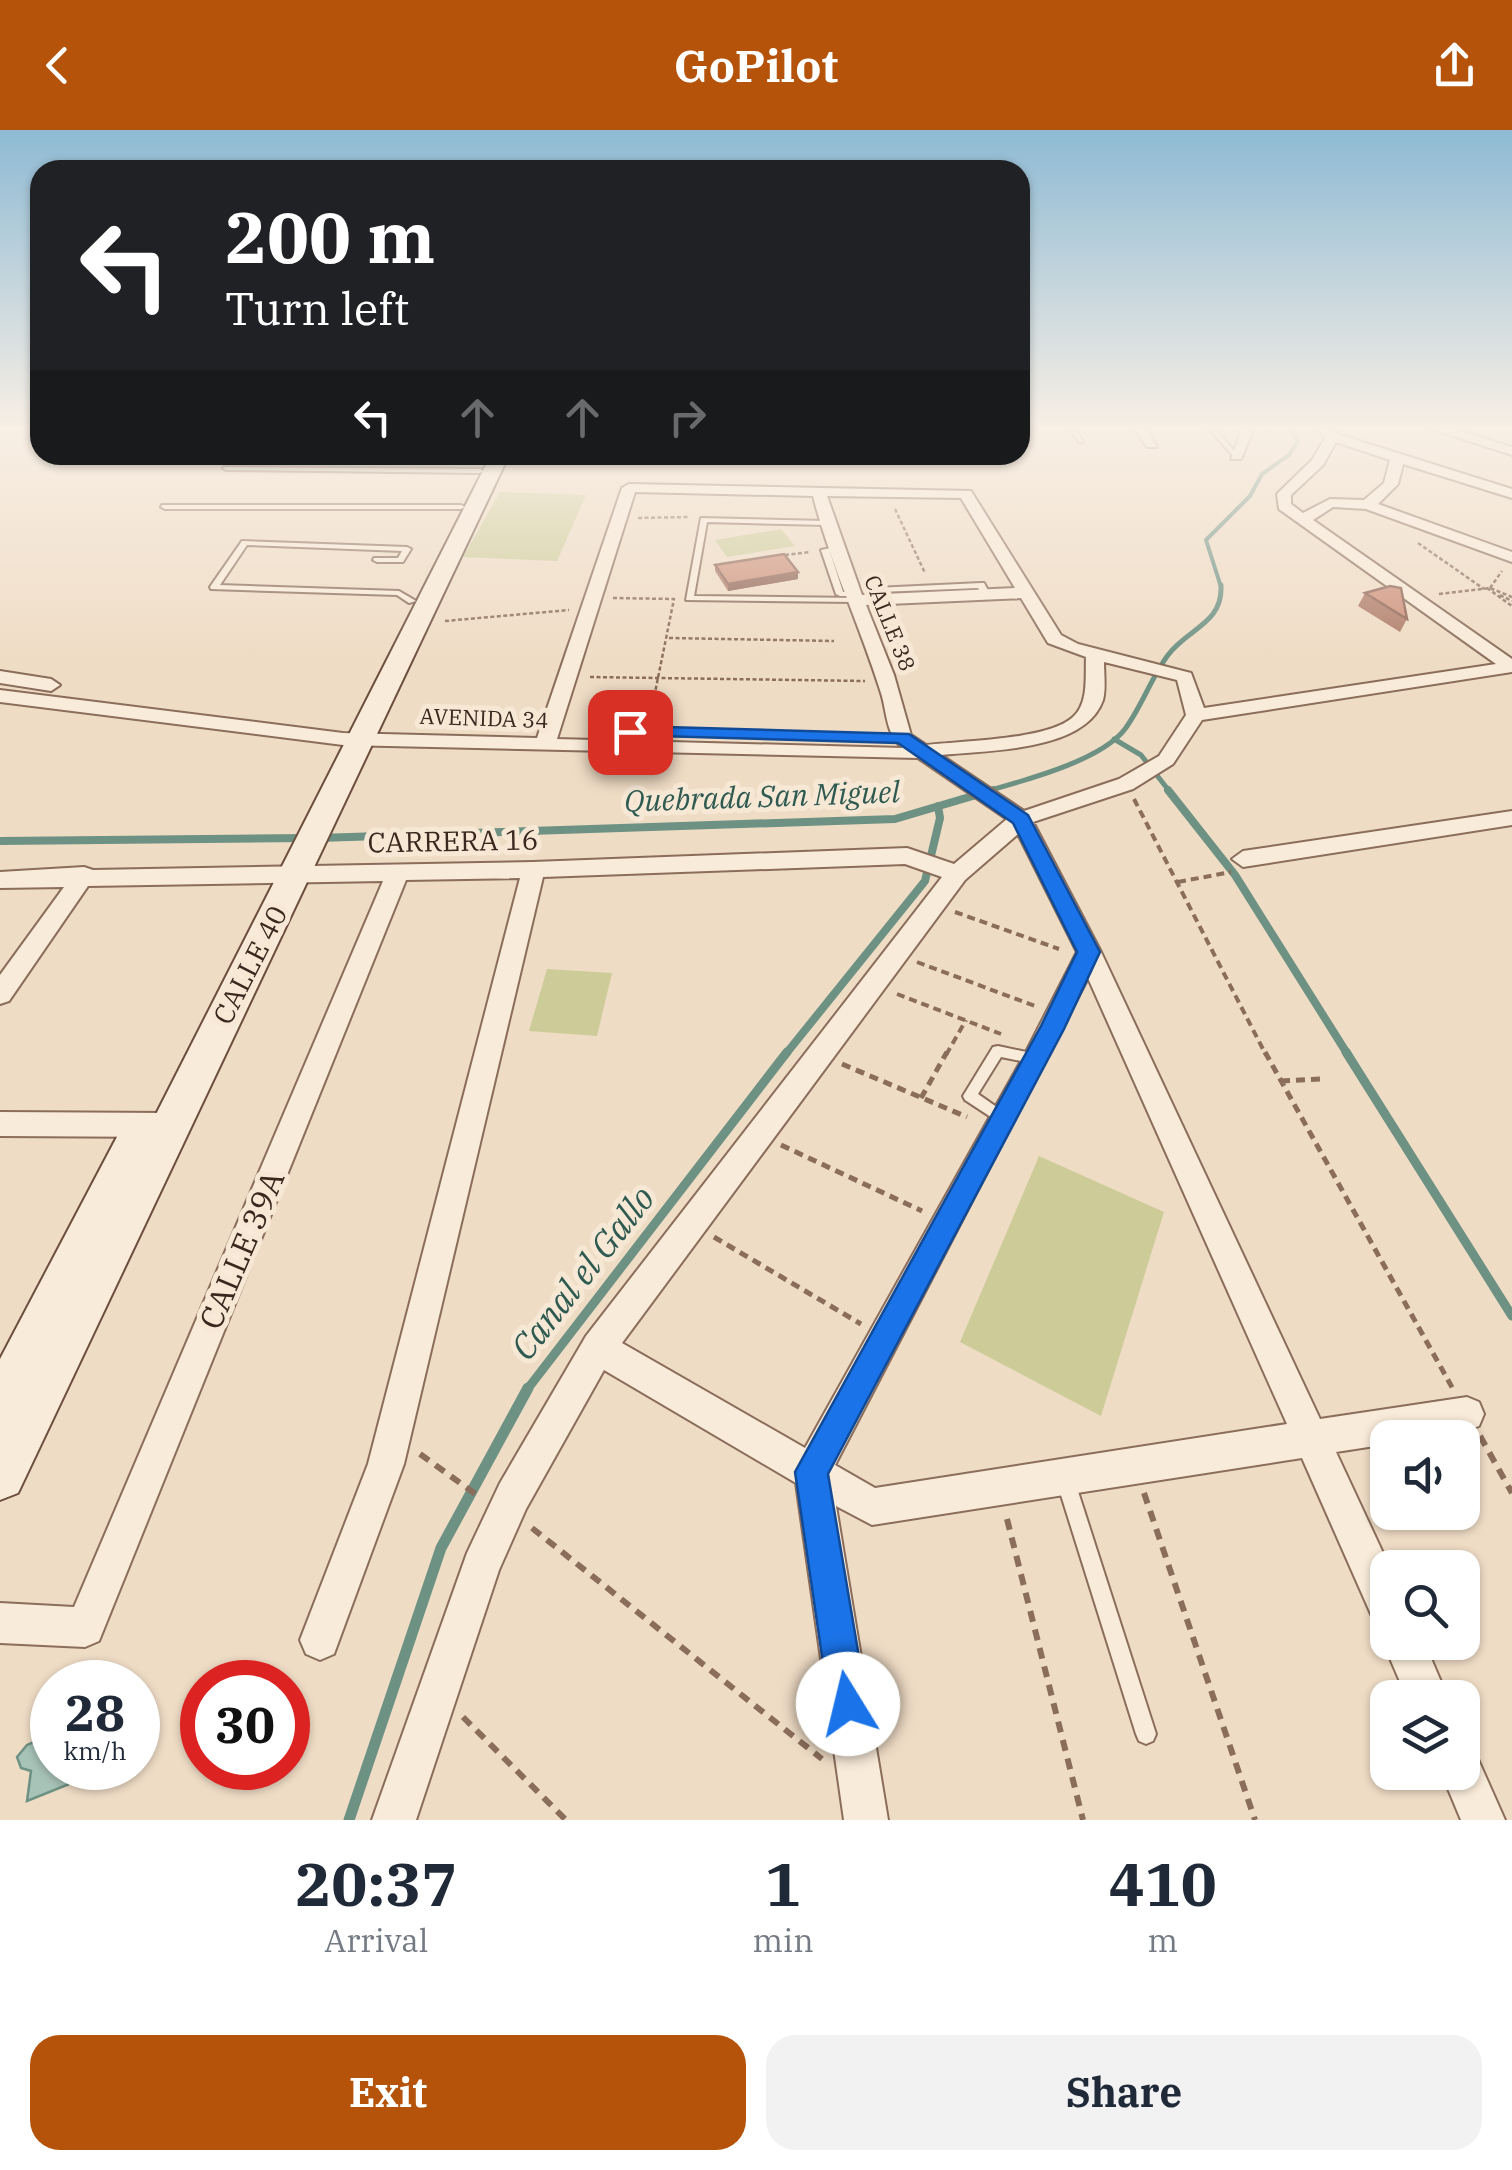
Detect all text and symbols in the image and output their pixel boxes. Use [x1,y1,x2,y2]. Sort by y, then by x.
text: GoPilot [674,36,838,94]
icon: back [30,38,85,93]
icon: share [1427,38,1482,93]
text: 200 m [225,191,435,282]
icon: left [60,200,190,330]
text: Turn left [225,279,409,337]
icon: left [345,390,400,445]
icon: ahead [450,390,505,445]
icon: ahead [555,390,610,445]
icon: right [660,390,715,445]
street label: CALLE 38 [858,571,923,675]
pin [588,690,673,775]
street label: AVENIDA 34 [419,701,549,734]
icon: arrive [603,705,658,760]
water label: Quebrada San Miguel [623,771,901,820]
street label: CARRERA 16 [367,821,539,860]
street label: CALLE 40 [204,899,295,1030]
street label: CALLE 39A [189,1164,293,1335]
water label: Canal el Gallo [500,1176,664,1369]
map controls [1370,1420,1480,1790]
button: sound [1370,1420,1480,1530]
button: search [1370,1550,1480,1660]
position arrow [796,1652,900,1756]
speed limit sign: 30 [180,1660,310,1790]
text: 28 [65,1680,125,1745]
button: layers [1370,1680,1480,1790]
text: km/h [63,1734,127,1767]
text: 20:37 [295,1844,457,1923]
text: 1 [765,1844,801,1923]
text: 410 [1109,1844,1217,1923]
text: Arrival [324,1919,428,1961]
text: min [753,1919,814,1961]
text: m [1148,1919,1178,1961]
button: Exit [30,2035,746,2150]
button: Share [766,2035,1482,2150]

